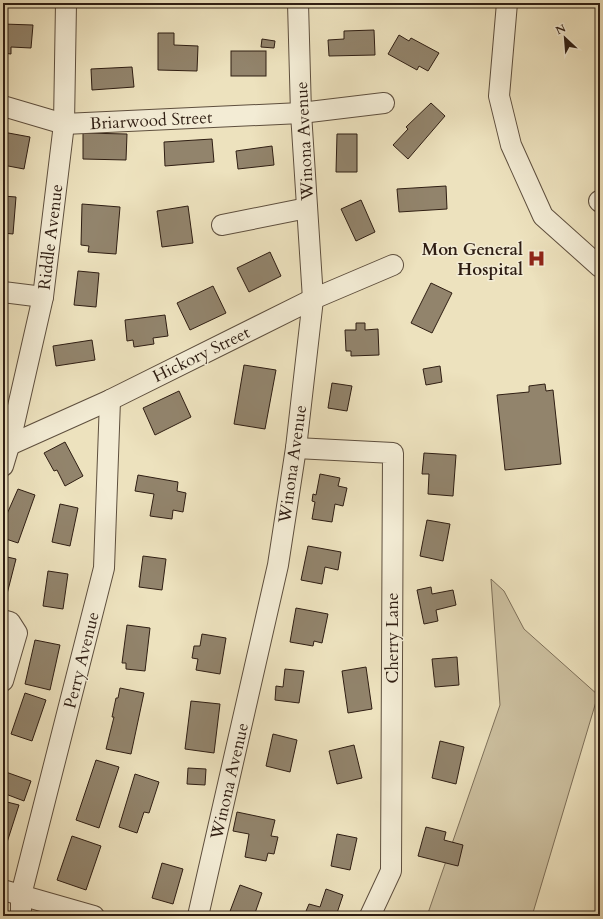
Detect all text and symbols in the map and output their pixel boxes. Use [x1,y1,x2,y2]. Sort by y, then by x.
north arrow [545,18,585,58]
text: N [553,20,569,38]
street label: Winona Avenue [290,81,319,202]
street label: Briarwood Street [89,106,213,135]
street label: Riddle Avenue [33,183,68,291]
place label: Mon General Hospital [422,238,523,281]
hospital icon: Mon General Hospital [526,249,546,269]
street label: Hickory Street [149,321,254,388]
street label: Winona Avenue [273,403,312,526]
street label: Cherry Lane [381,592,404,684]
street label: Perry Avenue [58,609,105,711]
street label: Winona Avenue [205,720,254,843]

